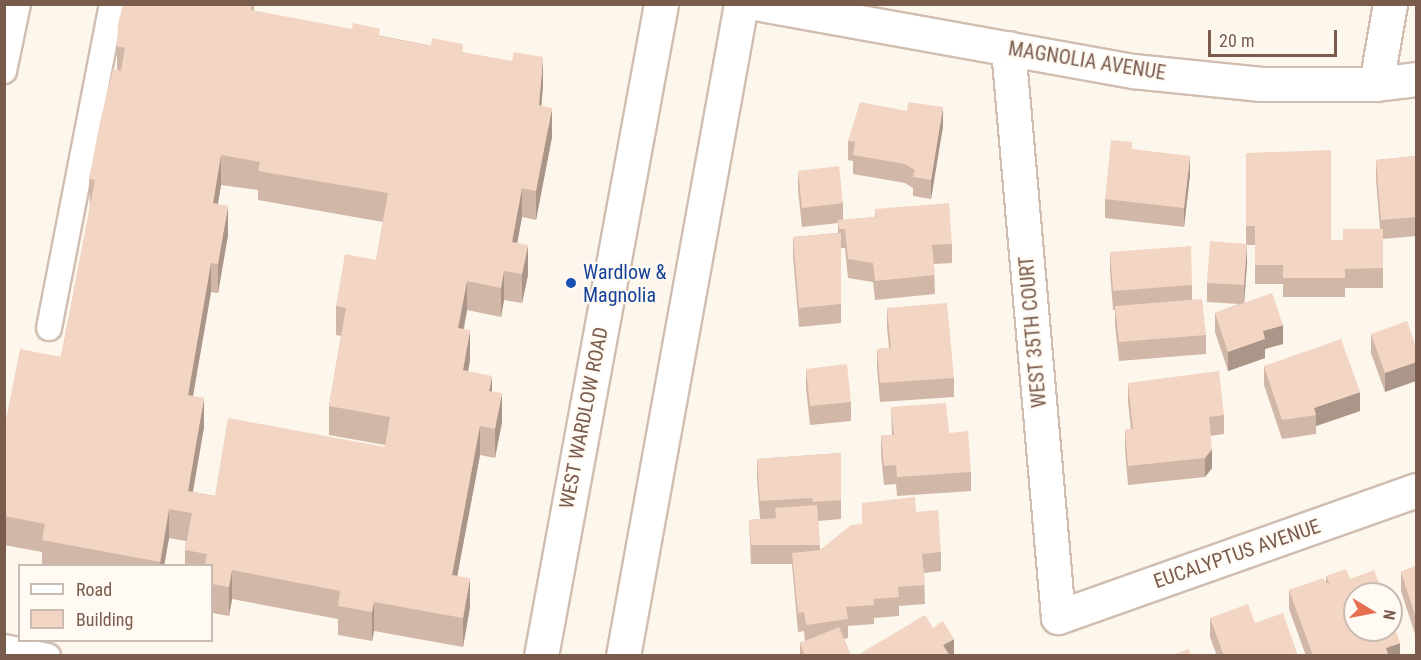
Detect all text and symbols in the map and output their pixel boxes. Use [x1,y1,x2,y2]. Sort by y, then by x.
scale bar [1211,18,1340,56]
text: 20 m [1219,30,1254,51]
street label: MAGNOLIA AVENUE [1007,37,1167,85]
street label: WEST 35TH COURT [1014,255,1052,409]
place label: Wardlow & Magnolia [583,260,666,307]
marker: Wardlow & Magnolia [564,276,578,290]
street label: WEST WARDLOW ROAD [555,325,613,511]
street label: EUCALYPTUS AVENUE [1150,514,1324,594]
legend [18,564,213,642]
text: Road [76,579,112,600]
north arrow [1343,582,1403,642]
text: N [1379,608,1399,621]
text: Building [76,609,133,630]

